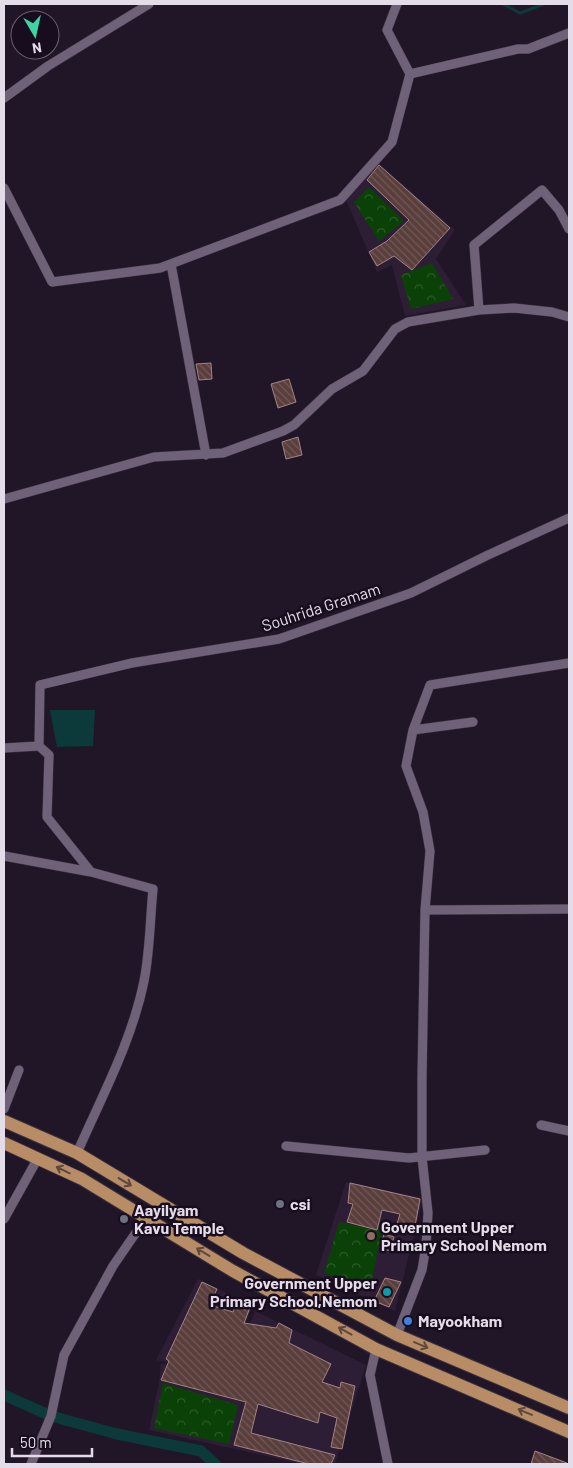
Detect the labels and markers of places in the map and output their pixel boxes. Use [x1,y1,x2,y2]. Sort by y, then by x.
place label: csi [290,1194,311,1213]
marker: csi [274,1198,286,1210]
place label: Aayilyam Kavu Temple [134,1200,225,1237]
marker: Aayilyam Kavu Temple [118,1213,130,1225]
place label: Government Upper Primary School Nemom [381,1217,547,1254]
marker: Government Upper Primary School Nemom [365,1230,377,1242]
place label: Government Upper Primary School,Nemom [210,1273,377,1310]
marker: Government Upper Primary School,Nemom [381,1286,393,1298]
place label: Mayookham [418,1311,502,1330]
marker: Mayookham [402,1315,414,1327]

